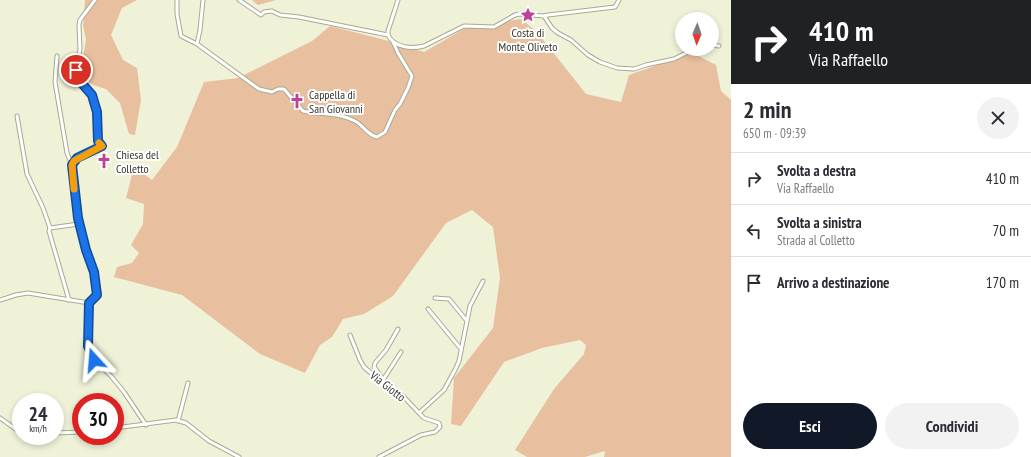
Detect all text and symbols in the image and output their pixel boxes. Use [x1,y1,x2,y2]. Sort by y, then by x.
place icon: Costa di Monte Oliveto [519,6,537,24]
north arrow [675,12,719,56]
map controls [675,12,719,56]
text: 410 m [809,12,873,49]
icon: right [743,16,795,68]
place label: Costa di Monte Oliveto [499,25,557,54]
text: Via Raffaello [809,48,888,71]
pin [59,53,93,87]
icon: arrive [65,59,87,81]
place label: Cappella di San Giovanni [309,87,363,116]
church icon: Cappella di San Giovanni [288,92,306,110]
text: 2 min [743,94,791,125]
button: close [977,97,1019,139]
text: 650 m · 09:39 [743,125,806,142]
place label: Chiesa del Colletto [116,147,159,176]
church icon: Chiesa del Colletto [95,152,113,170]
text: Svolta a destra [777,161,856,180]
icon: right [743,168,765,190]
text: 410 m [986,169,1019,188]
text: Via Raffaello [777,180,834,197]
text: Svolta a sinistra [777,213,862,232]
icon: left [743,220,765,242]
text: 70 m [993,221,1019,240]
text: Strada al Colletto [777,232,855,249]
icon: arrive [743,272,765,294]
text: Arrivo a destinazione [777,273,890,292]
text: 170 m [986,273,1019,292]
position arrow [73,339,115,381]
street label: Via Giotto [366,367,409,404]
speed limit sign: 30 [72,393,124,445]
text: 24 [28,401,48,427]
button: Esci [743,403,877,449]
button: Condividi [885,403,1019,449]
text: km/h [29,422,47,435]

